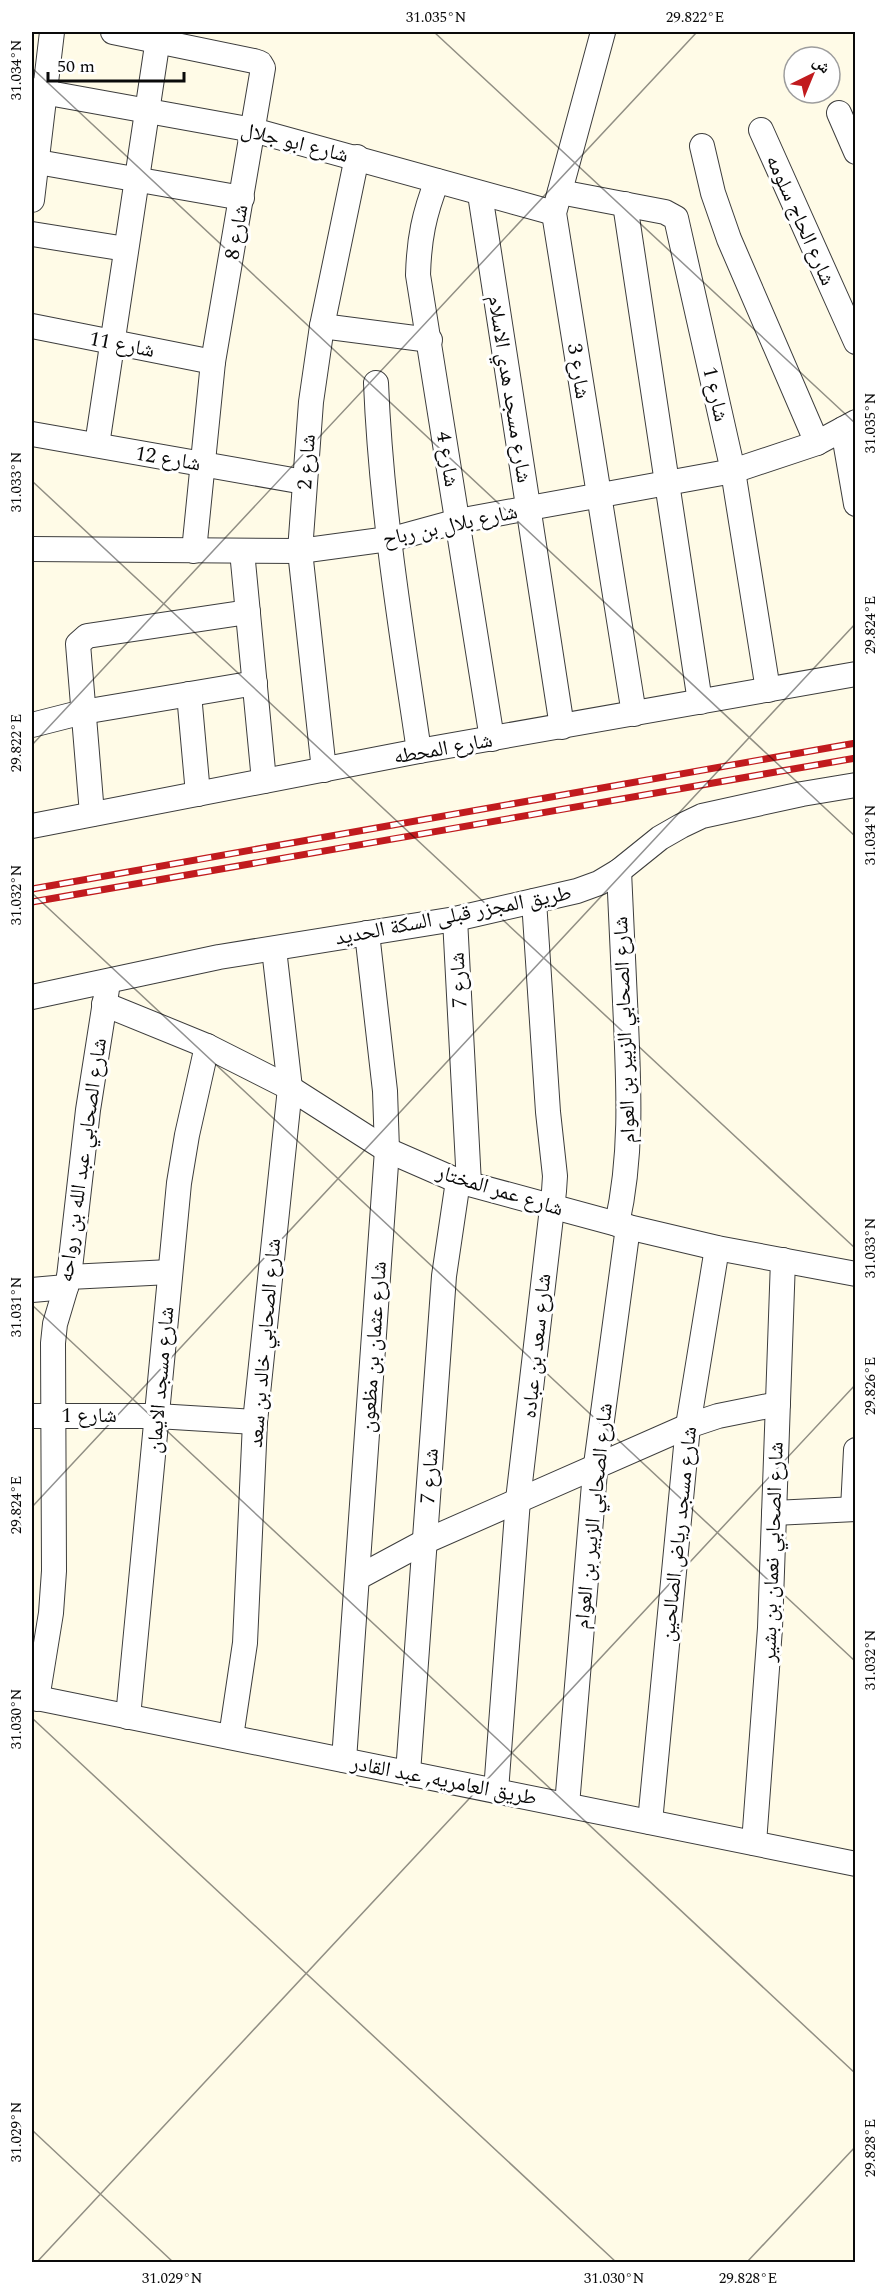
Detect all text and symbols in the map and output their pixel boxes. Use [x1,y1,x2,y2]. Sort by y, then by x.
text: 31.035°N [406,6,466,29]
text: 29.822°E [666,6,724,29]
text: 31.034°N [5,40,28,100]
scale bar [48,45,184,83]
north arrow [782,45,842,105]
text: ش [807,50,836,79]
text: 50 m [57,53,95,80]
street label: شارع ابو جلال [238,114,352,172]
street label: شارع الحاج سلومه [757,150,843,291]
street label: شارع 8 [216,202,258,262]
street label: شارع مسجد هدي الاسلام [478,293,540,485]
street label: شارع 11 [86,323,157,367]
street label: شارع 3 [558,341,598,401]
street label: شارع 1 [693,364,737,425]
text: 31.035°N [859,393,882,453]
street label: شارع 4 [427,429,467,489]
street label: شارع 2 [289,433,325,491]
street label: شارع 12 [132,437,203,480]
text: 31.033°N [5,452,28,512]
street label: شارع بلال بن رباح [380,496,521,556]
text: 29.824°E [859,596,882,654]
text: 29.822°E [5,714,28,772]
street label: شارع المحطه [391,725,495,773]
text: 31.034°N [859,805,882,865]
text: 31.032°N [5,865,28,925]
street label: طريق المجزر قبلى السكة الحديد [332,877,574,955]
street label: شارع الصحابي الزبير بن العوام [605,916,645,1144]
street label: شارع 7 [442,951,476,1009]
street label: شارع الصحابي عبد الله بن رواحه [50,1036,116,1284]
street label: شارع عمر المختار [431,1156,567,1225]
text: 31.033°N [859,1218,882,1278]
street label: شارع الصحابي خالد بن سعد [240,1237,290,1449]
street label: شارع عثمان بن مظعون [352,1260,396,1434]
street label: شارع سعد بن عباده [513,1272,561,1420]
text: 31.031°N [5,1277,28,1337]
street label: شارع مسجد الايمان [139,1305,183,1455]
text: 29.826°E [859,1357,882,1415]
street label: شارع 1 [61,1400,117,1432]
street label: شارع الصحابي الزبير بن العوام [566,1401,622,1631]
street label: شارع مسجد رياض الصالحين [652,1425,706,1643]
street label: شارع الصحابي نعمان بن بشير [753,1441,793,1664]
street label: شارع 7 [412,1447,448,1505]
text: 29.824°E [5,1476,28,1534]
text: 31.032°N [859,1630,882,1690]
text: 31.030°N [5,1689,28,1749]
street label: طريق العامريه, عبد القادر [347,1747,539,1815]
text: 31.029°N [5,2102,28,2162]
text: 29.828°E [859,2119,882,2177]
text: 31.029°N [142,2267,202,2290]
text: 31.030°N [584,2267,644,2290]
text: 29.828°E [719,2267,777,2290]

